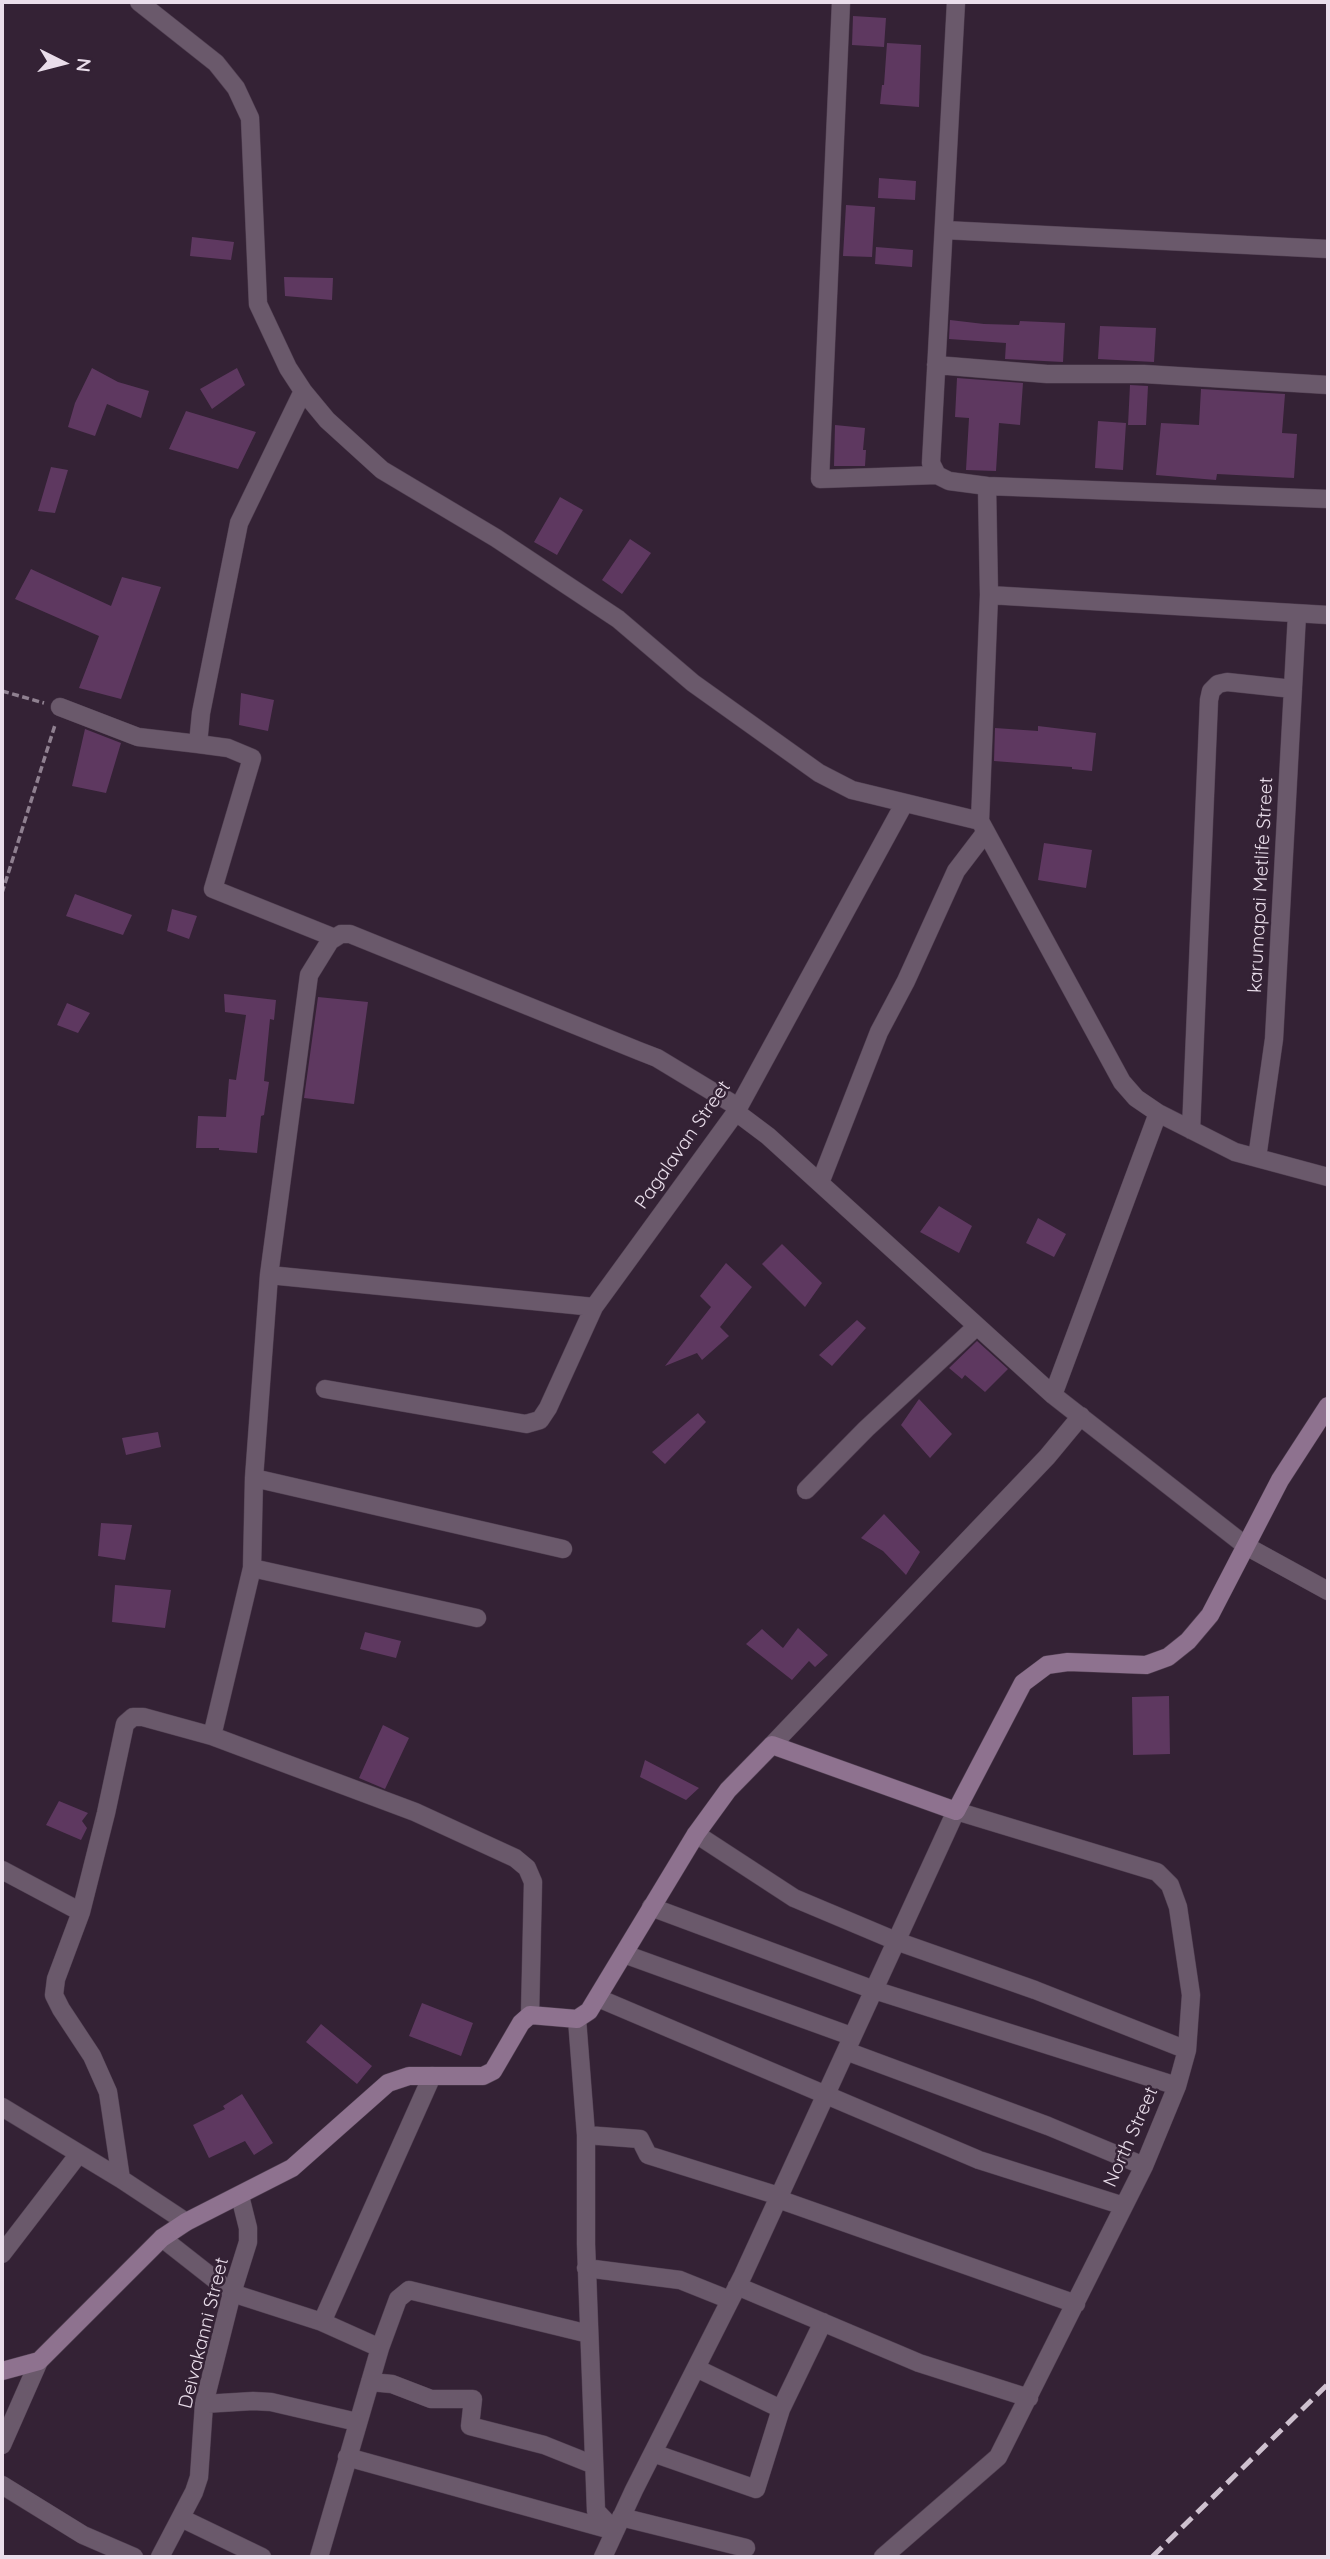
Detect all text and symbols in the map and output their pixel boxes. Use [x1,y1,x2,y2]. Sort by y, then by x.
north arrow [28,28,98,98]
text: N [71,57,97,73]
street label: karumapai Metlife Street [1244,776,1278,994]
street label: Pagalavan Street [630,1076,736,1214]
street label: North Street [1099,2084,1163,2190]
street label: Deivakanni Street [174,2255,234,2411]

